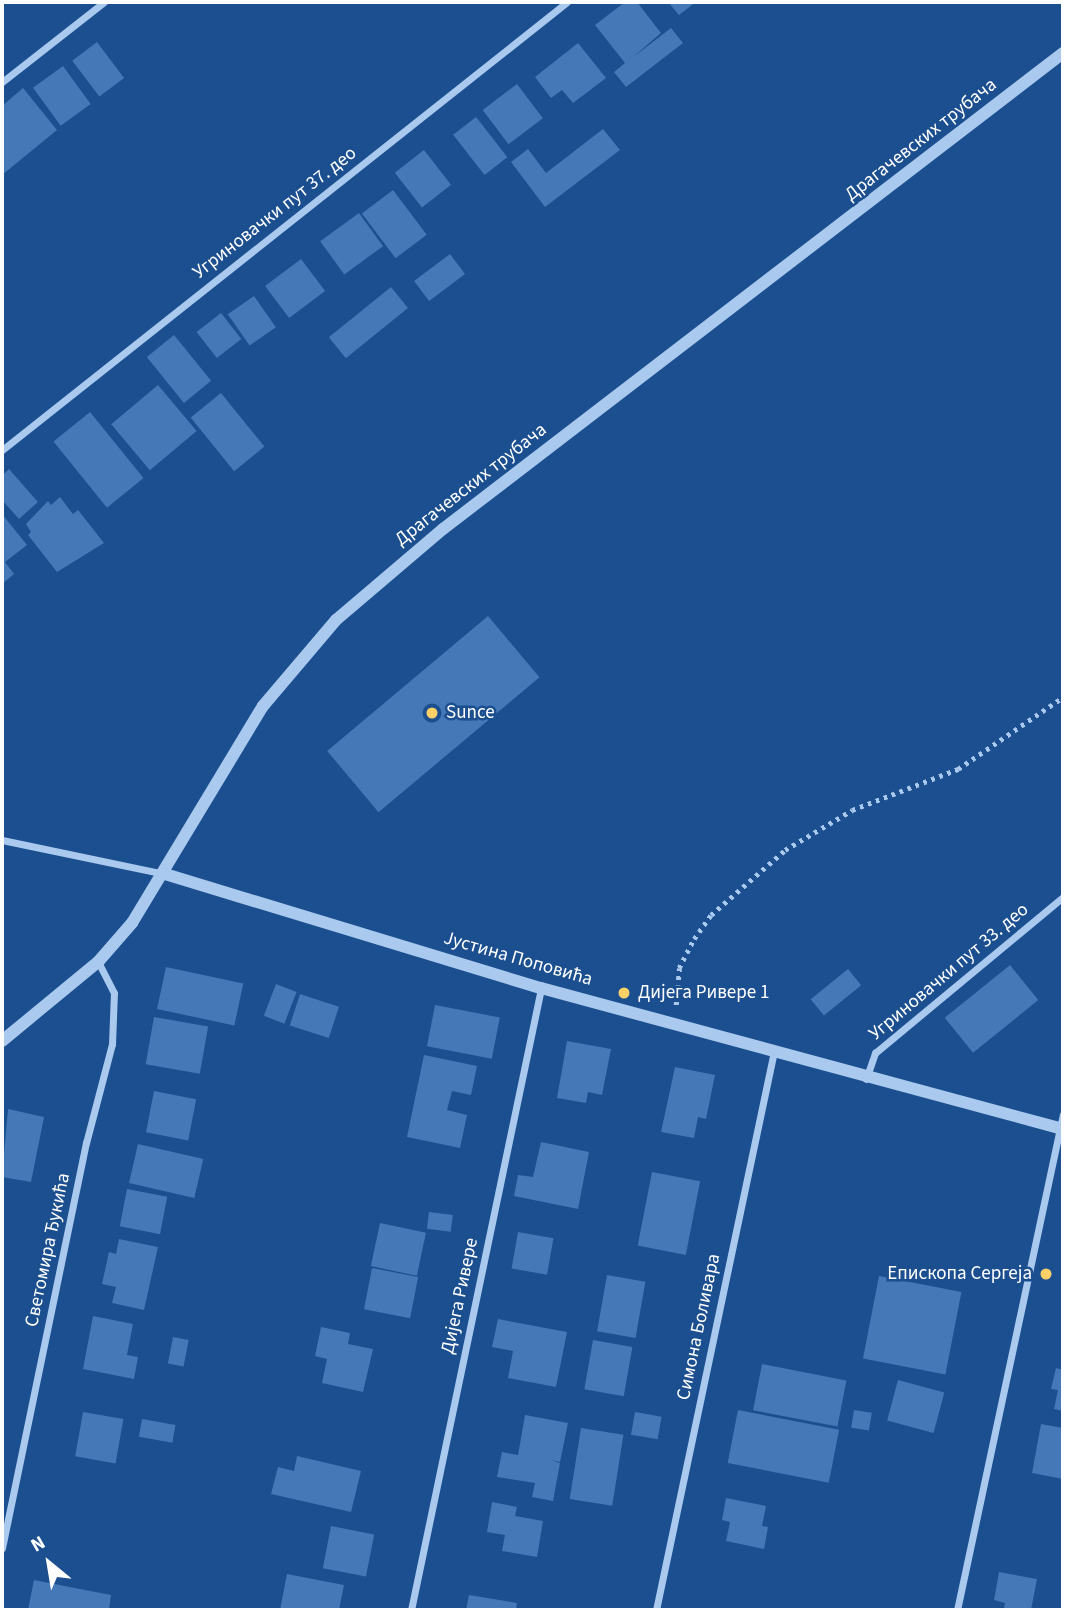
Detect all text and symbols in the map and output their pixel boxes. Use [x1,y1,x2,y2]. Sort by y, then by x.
street label: Драгачевских трубача [841,74,1001,206]
street label: Угриновачки пут 37. део [189,142,361,284]
street label: Драгачевских трубача [391,419,551,551]
place label: Sunce [446,702,495,724]
marker: Sunce [424,705,440,721]
street label: Угриновачки пут 33. део [865,899,1033,1045]
street label: Јустина Поповића [441,927,595,991]
place label: Дијега Ривере 1 [638,982,769,1004]
marker: Дијега Ривере 1 [616,985,632,1001]
street label: Светомира Ђукића [21,1171,75,1329]
street label: Дијега Ривере [437,1236,483,1356]
street label: Симона Боливара [672,1252,726,1402]
place label: Епископа Сергеја [887,1263,1032,1285]
marker: Епископа Сергеја [1038,1266,1054,1282]
north arrow [14,1528,84,1598]
text: N [26,1530,50,1559]

